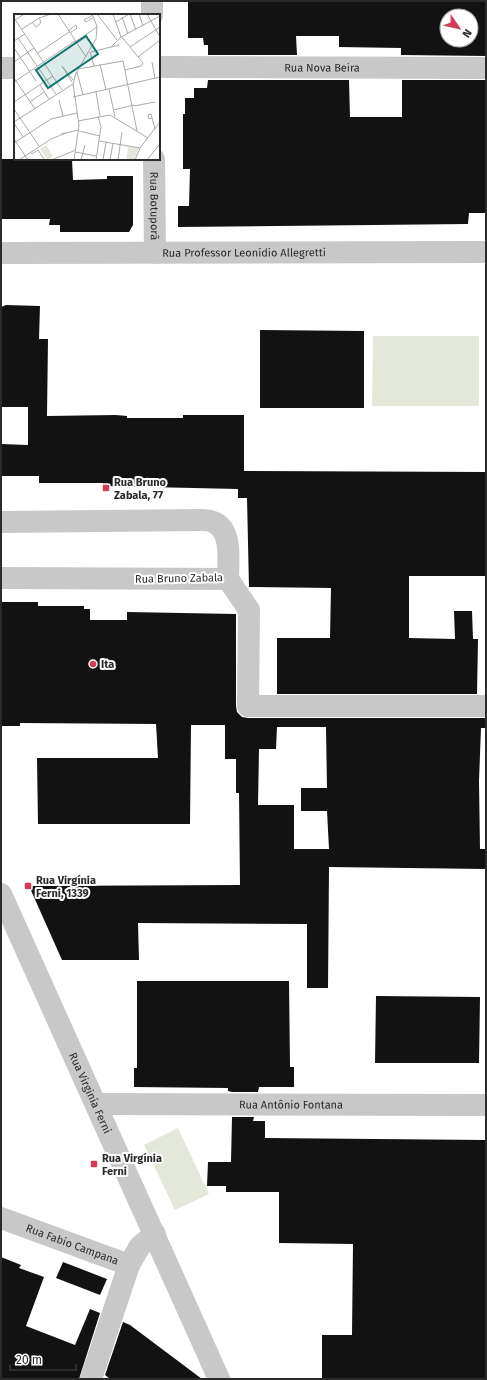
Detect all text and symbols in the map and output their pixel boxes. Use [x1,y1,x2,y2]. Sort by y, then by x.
north arrow [439,8,479,48]
inset map [14,14,160,160]
text: N [459,27,474,40]
street label: Rua Nova Beira [284,61,360,75]
street label: Rua Botuporã [147,172,161,240]
street label: Rua Professor Leonídio Allegretti [162,246,326,260]
place label: Rua Bruno Zabala, 77 [114,476,167,502]
marker: Rua Bruno Zabala, 77 [101,483,111,493]
street label: Rua Bruno Zabala [135,571,223,586]
place label: Ita [101,658,114,671]
marker: Ita [88,659,98,669]
place label: Rua Virgínia Ferni, 1339 [36,874,96,900]
marker: Rua Virgínia Ferni, 1339 [23,881,33,891]
street label: Rua Virginía Ferni [66,1050,114,1136]
street label: Rua Antônio Fontana [239,1098,343,1112]
place label: Rua Virgínia Ferni [102,1152,162,1178]
marker: Rua Virgínia Ferni [89,1159,99,1169]
street label: Rua Fabio Campana [24,1222,120,1268]
scale bar [10,1346,76,1372]
text: 20 m [16,1353,42,1367]

